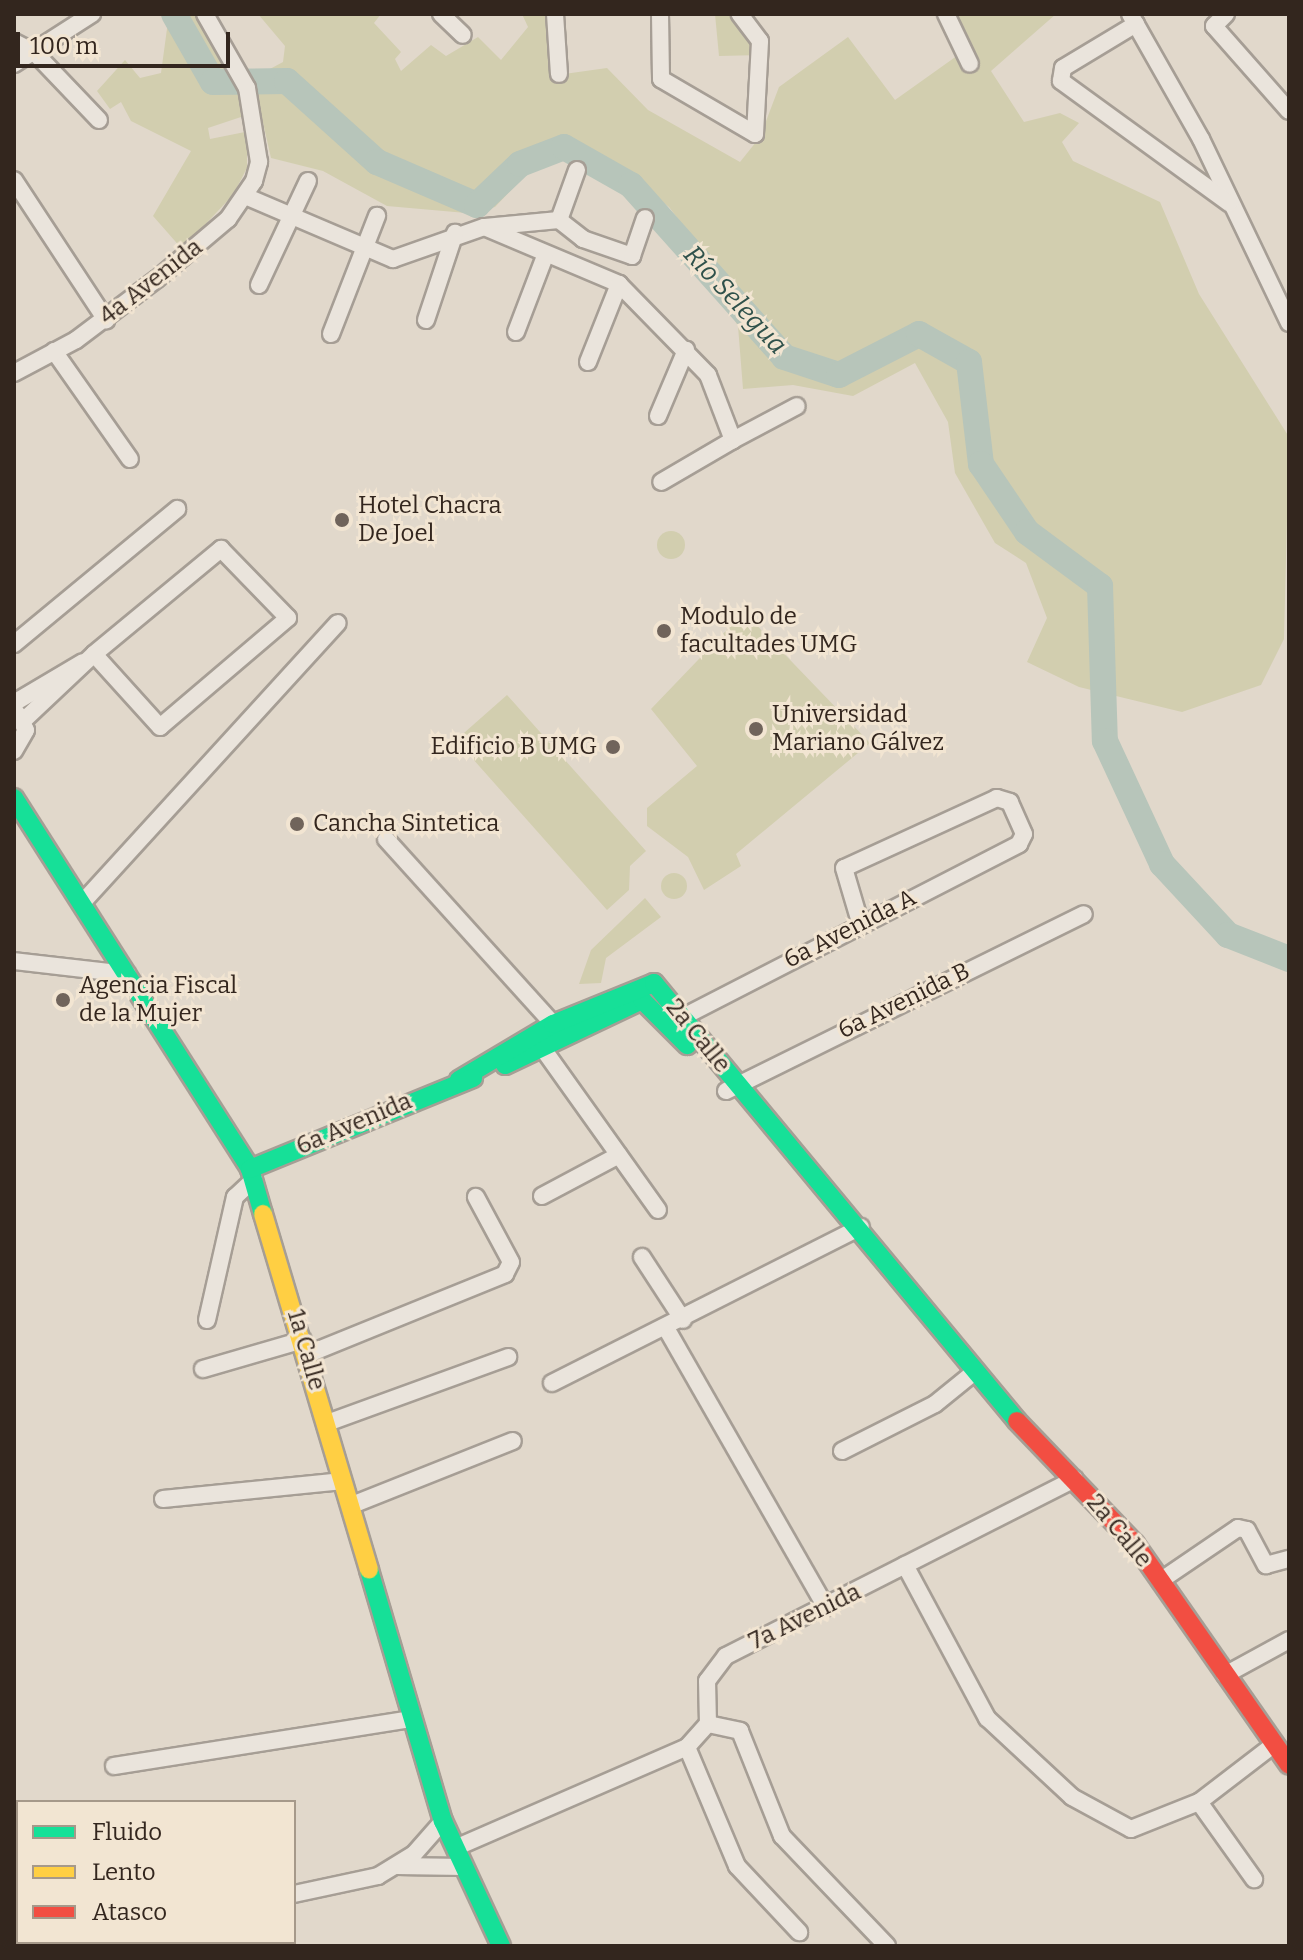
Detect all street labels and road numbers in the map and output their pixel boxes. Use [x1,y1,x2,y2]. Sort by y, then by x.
street label: 4a Avenida [94,233,208,331]
street label: 6a Avenida A [779,883,921,975]
street label: 6a Avenida B [833,957,975,1045]
street label: 2a Calle [660,994,736,1078]
street label: 6a Avenida [292,1087,416,1161]
street label: 1a Calle [281,1306,331,1394]
street label: 2a Calle [1080,1489,1158,1573]
street label: 7a Avenida [745,1578,865,1656]

